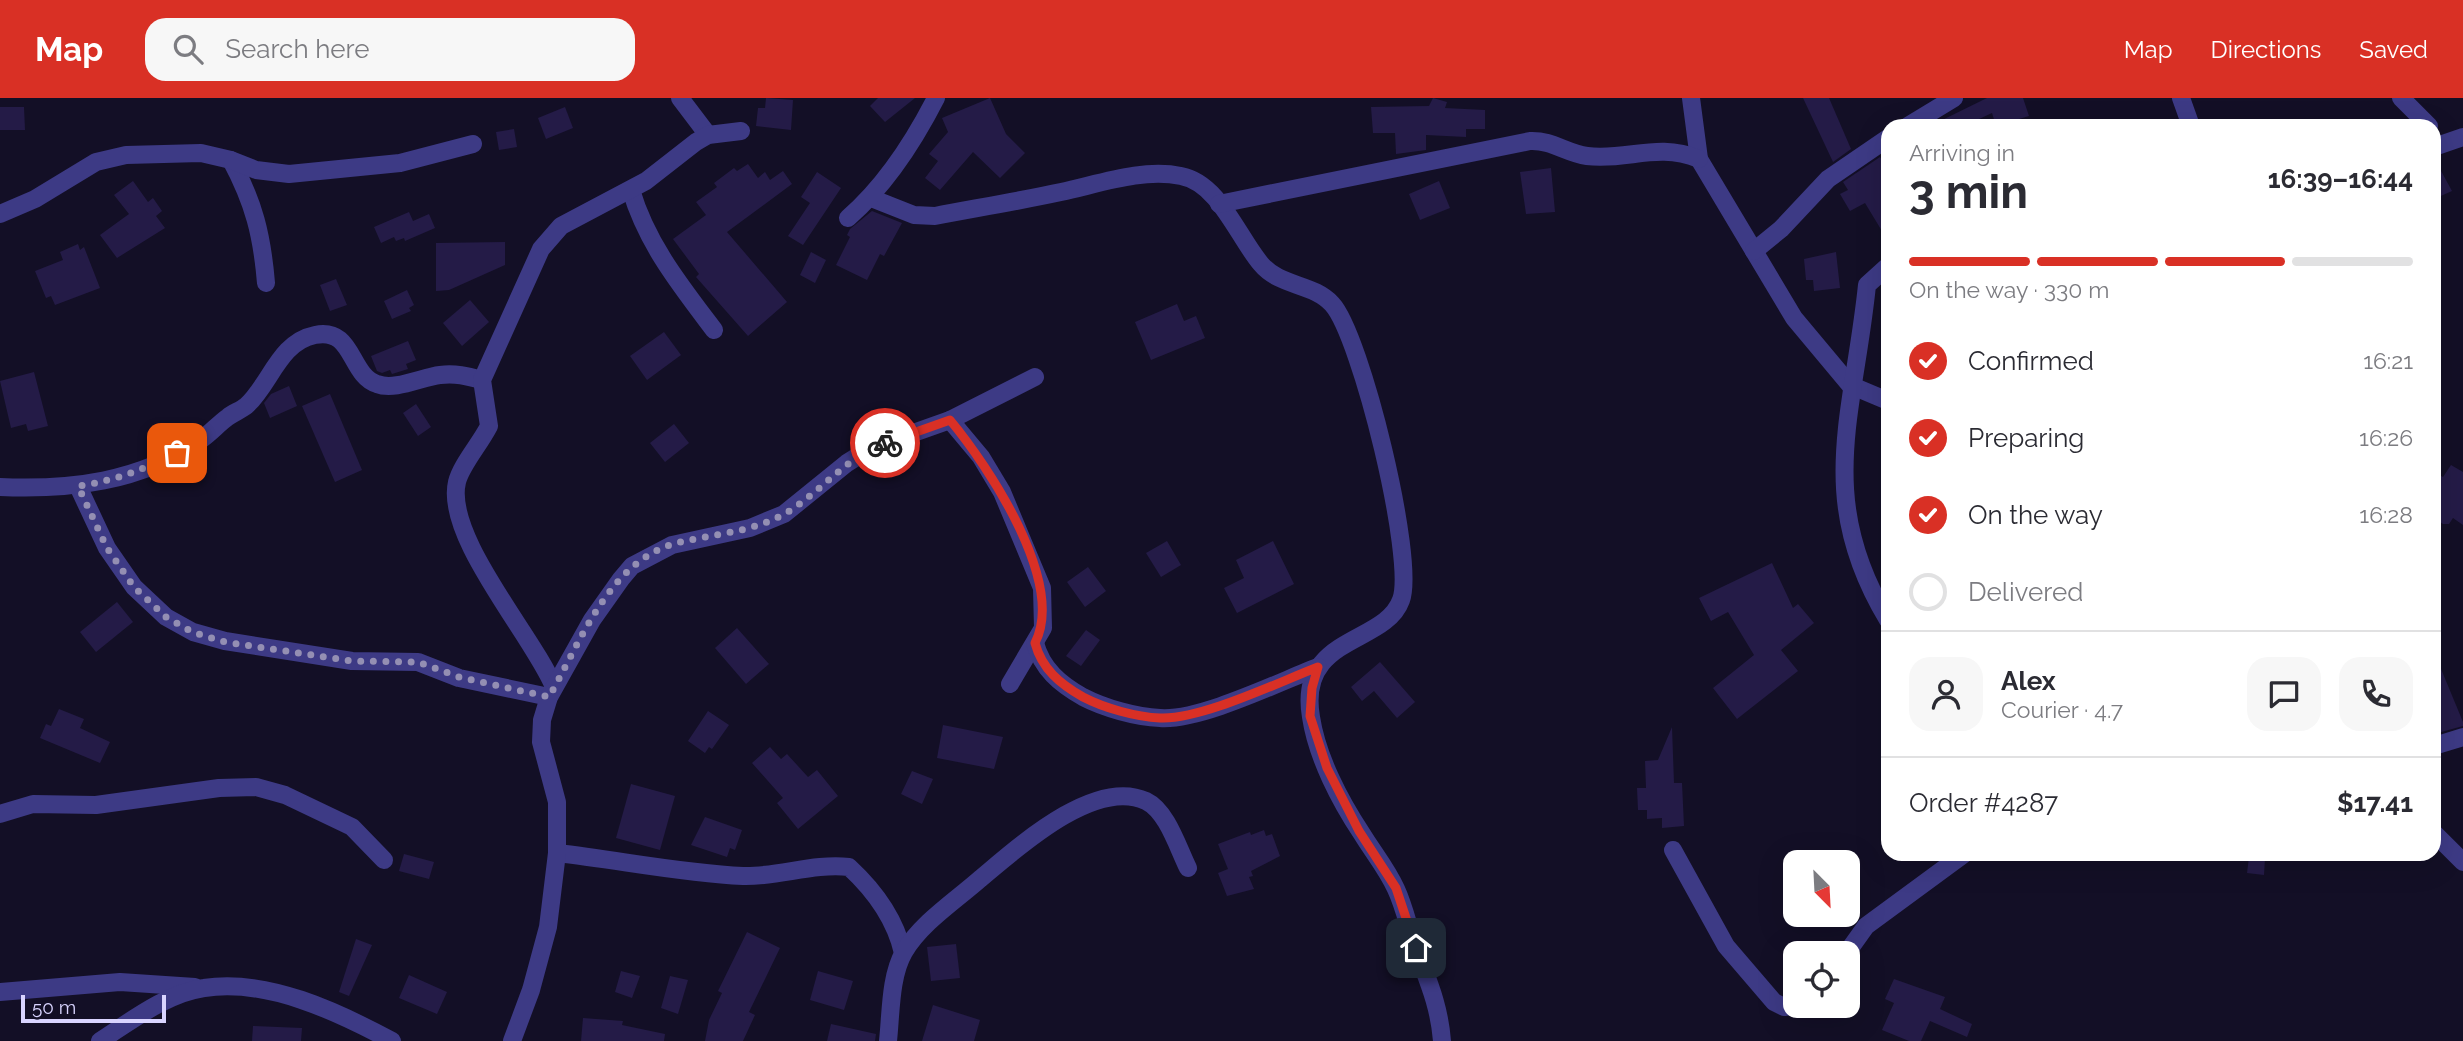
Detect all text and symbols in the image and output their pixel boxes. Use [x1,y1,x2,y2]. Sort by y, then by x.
search box [145,18,635,81]
text: Map [35,30,103,69]
icon: search [169,30,207,68]
text: Search here [225,34,370,64]
text: Map [2124,35,2173,64]
text: Directions [2211,35,2321,64]
text: Saved [2359,35,2428,64]
text: Arriving in [1909,139,2015,166]
text: 16:39–16:44 [2268,164,2413,194]
text: 3 min [1909,165,2028,219]
text: On the way · 330 m [1909,276,2109,303]
icon: check [1909,342,1947,380]
text: Confirmed [1968,346,2094,376]
text: 16:21 [2363,347,2413,374]
courier [850,408,920,478]
icon: check [1909,419,1947,457]
pin [147,423,207,483]
text: Preparing [1968,423,2084,453]
icon: bike [866,424,904,462]
text: 16:26 [2359,424,2413,451]
icon: bag [158,434,196,472]
icon: check [1909,496,1947,534]
text: On the way [1968,500,2103,530]
text: 16:28 [2359,501,2413,528]
text: Delivered [1968,577,2083,607]
button: person [1909,657,1983,731]
button: chat [2247,657,2321,731]
button: phone [2339,657,2413,731]
text: Alex [2001,666,2056,696]
text: Courier · 4.7 [2001,696,2123,723]
text: Order #4287 [1909,788,2058,818]
text: $17.41 [2337,788,2413,818]
north arrow [1783,850,1860,928]
map controls [1783,850,1860,1018]
pin [1386,918,1446,978]
icon: home [1397,929,1435,967]
button: locate [1783,941,1860,1018]
scale bar [21,992,166,1024]
text: 50 m [32,996,76,1018]

